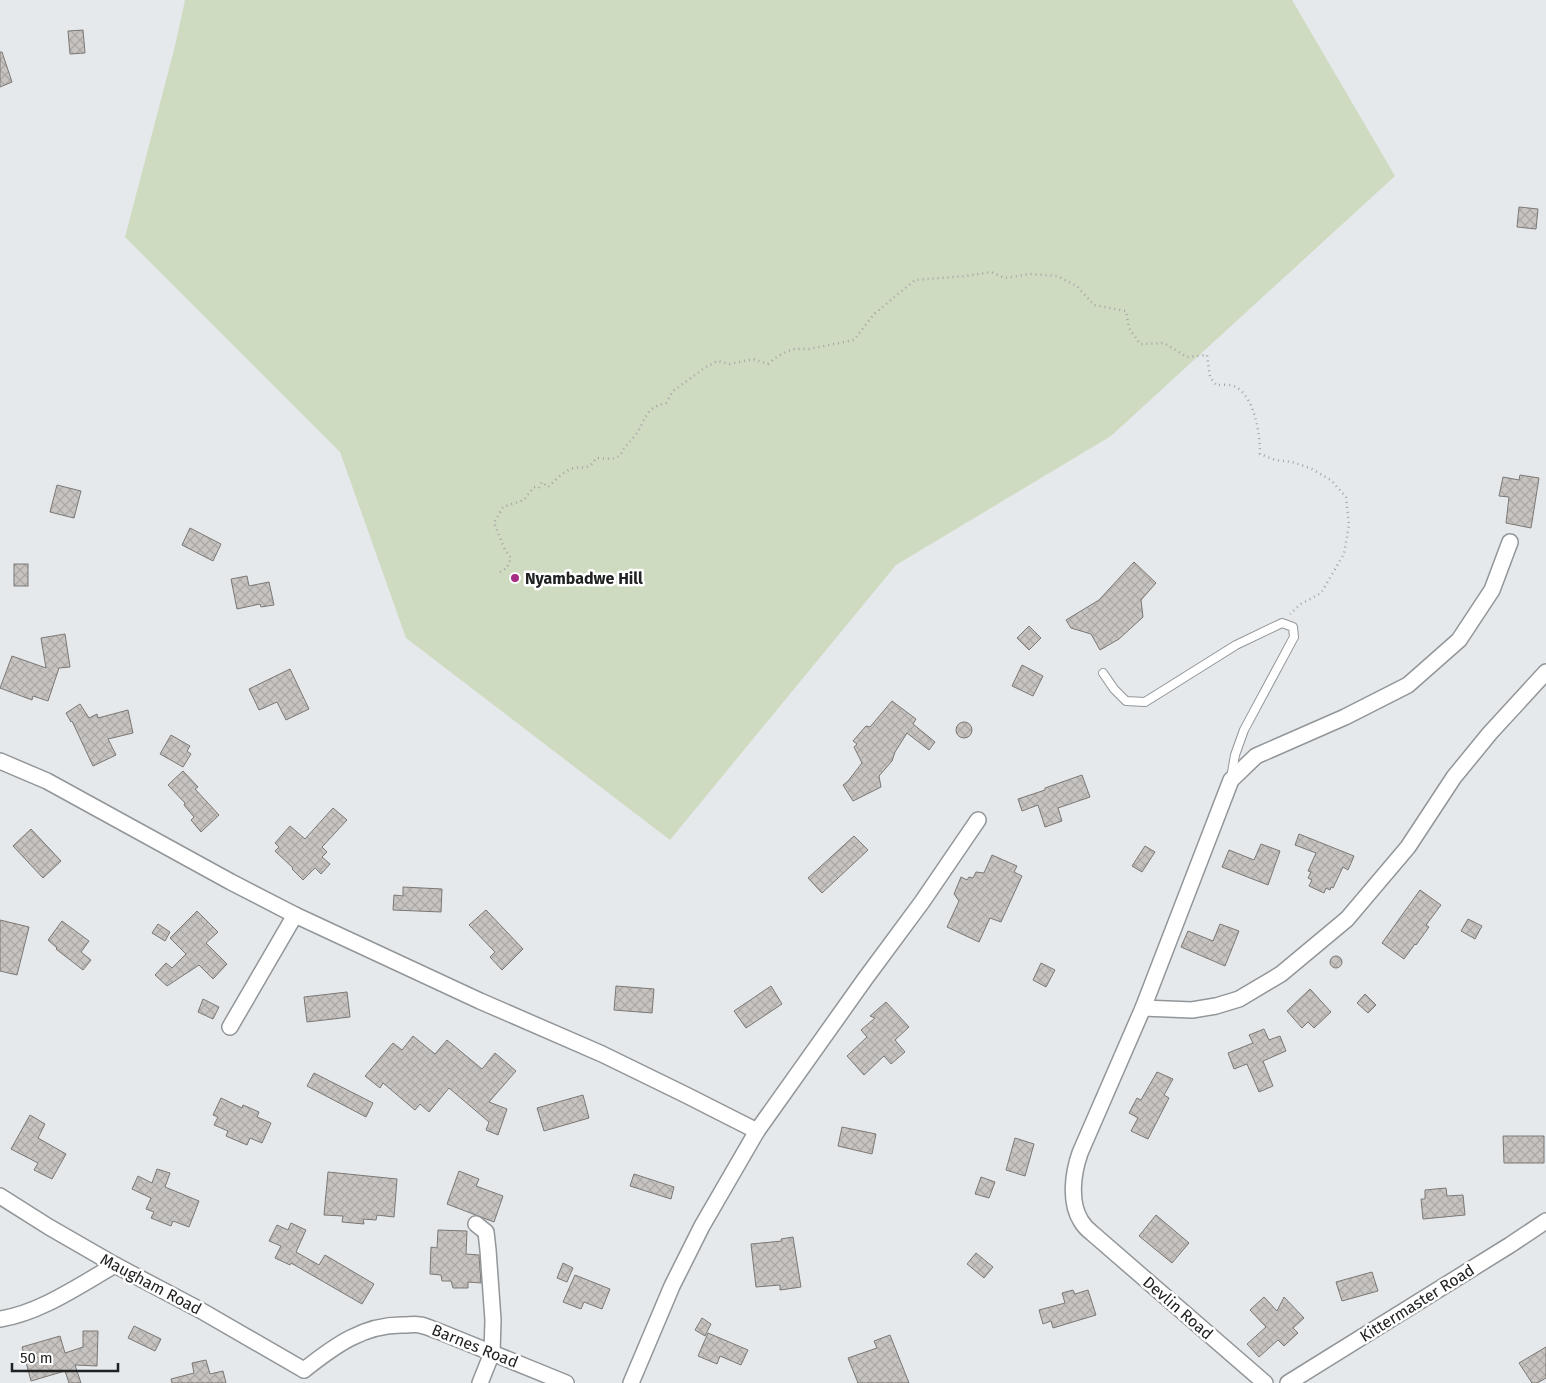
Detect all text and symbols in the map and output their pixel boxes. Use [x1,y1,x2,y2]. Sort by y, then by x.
place label: Nyambadwe Hill [525,569,643,588]
marker: Nyambadwe Hill [509,572,521,584]
street label: Maugham Road [97,1249,205,1319]
street label: Kittermaster Road [1356,1260,1478,1346]
street label: Devlin Road [1139,1272,1217,1344]
street label: Barnes Road [429,1320,521,1372]
scale bar [12,1340,119,1372]
text: 50 m [20,1349,53,1367]

